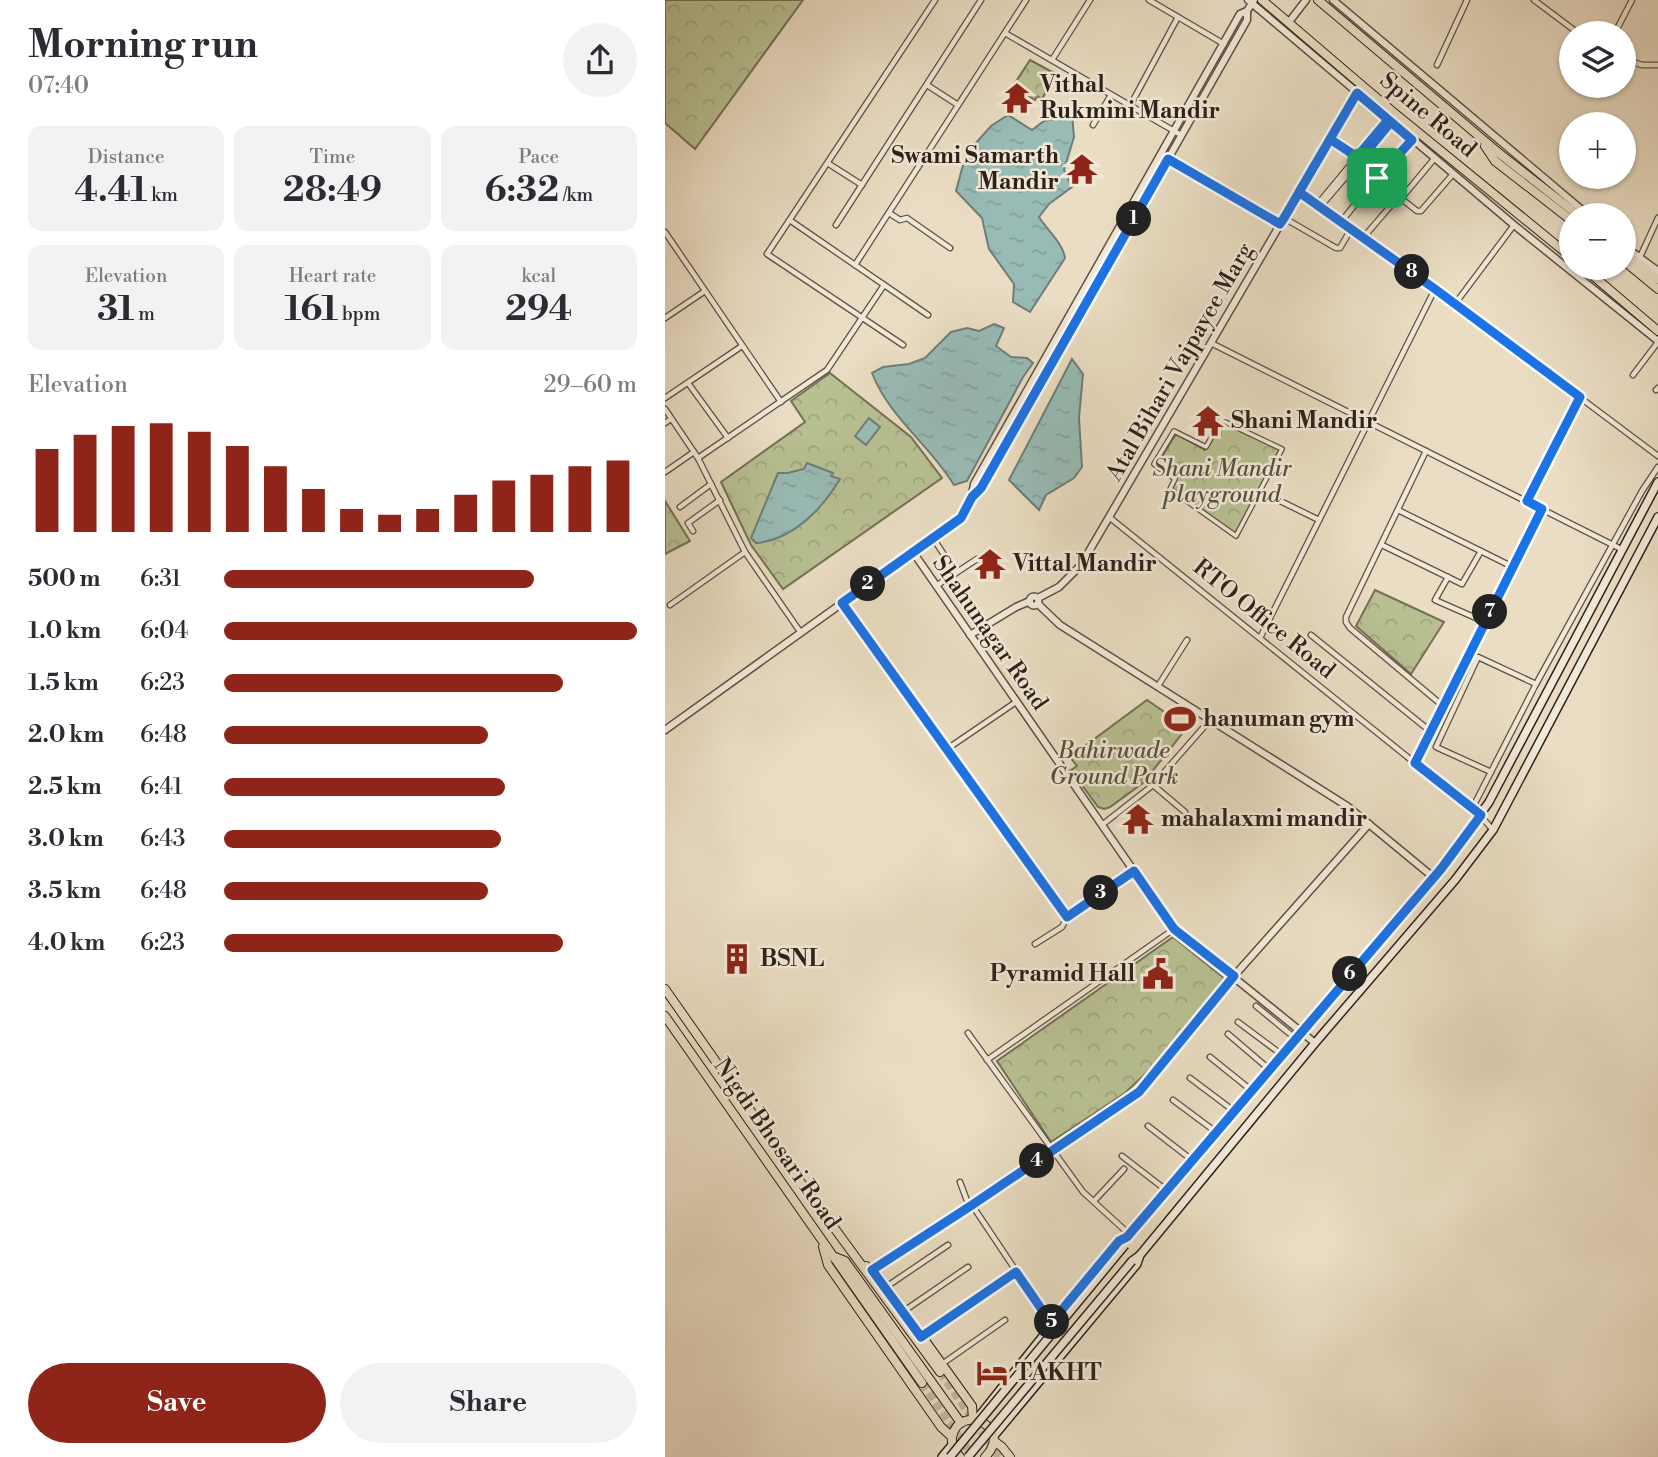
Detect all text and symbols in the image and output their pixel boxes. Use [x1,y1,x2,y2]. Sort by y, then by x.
map controls [1559,21,1636,280]
button: layers [1559,21,1636,98]
text: Morning run [28,22,258,69]
button: share [563,23,637,97]
street label: Spine Road [1374,67,1482,163]
place label: Vithal Rukmini Mandir [1039,71,1220,125]
text: 07:40 [28,72,89,100]
temple icon: Vithal Rukmini Mandir [1000,81,1034,115]
button: + [1559,112,1636,189]
place label: Swami Samarth Mandir [891,142,1059,196]
text: Distance [88,145,165,169]
text: Time [310,145,355,169]
text: Pace [518,145,559,169]
pin [1347,148,1407,208]
temple icon: Swami Samarth Mandir [1065,152,1099,186]
icon: arrive [1358,159,1396,197]
text: 4.41 [74,169,147,212]
text: 28:49 [283,169,382,212]
text: 6:32 [484,169,559,212]
text: km [147,183,178,207]
text: /km [559,183,593,207]
pin: 1 [1117,202,1151,236]
button: − [1559,203,1636,280]
text: 1 [1129,206,1138,230]
street label: Atal Bihari Vajpayee Marg [1100,238,1260,487]
pin: 8 [1395,254,1429,290]
text: 8 [1405,259,1418,283]
text: Elevation [85,264,167,288]
text: Heart rate [289,264,376,288]
text: kcal [522,264,556,288]
text: 31 [97,288,134,331]
text: 161 [285,288,338,331]
text: 294 [505,288,572,331]
text: m [134,302,155,326]
text: bpm [338,302,380,326]
text: Elevation [28,371,128,399]
text: 29–60 m [544,371,637,399]
temple icon: Shani Mandir [1191,404,1225,438]
place label: Shani Mandir [1231,407,1377,435]
park label: Shani Mandir playground [1152,455,1293,509]
temple icon: Vittal Mandir [973,547,1007,581]
street label: Shahunagar Road [926,550,1054,716]
place label: Vittal Mandir [1012,550,1157,578]
street label: RTO Office Road [1187,553,1341,685]
text: 500 m [28,565,100,593]
text: 6:31 [140,565,181,593]
pin: 2 [851,566,885,602]
text: 2 [862,571,873,595]
pin: 7 [1473,594,1507,630]
text: 7 [1484,599,1495,623]
text: 1.0 km [28,617,101,645]
text: 6:04 [140,617,188,645]
text: 1.5 km [28,669,99,697]
text: 6:23 [140,669,185,697]
sports icon: hanuman gym [1163,702,1197,736]
place label: hanuman gym [1203,705,1355,733]
text: 2.0 km [28,721,104,749]
text: 6:48 [140,721,187,749]
park label: Bahirwade Ground Park [1049,737,1179,791]
text: 2.5 km [28,773,102,801]
text: 6:41 [140,773,183,801]
temple icon: mahalaxmi mandir [1121,802,1155,836]
place label: mahalaxmi mandir [1161,805,1367,833]
text: 3.0 km [28,825,104,853]
text: 6:43 [140,825,186,853]
pin: 3 [1083,876,1118,910]
text: 3.5 km [28,877,101,905]
text: 6:48 [140,877,187,905]
text: 3 [1095,880,1106,904]
text: 4.0 km [28,929,105,957]
text: 6:23 [140,929,185,957]
building icon: BSNL [720,942,754,976]
place label: BSNL [760,945,825,973]
pin: 6 [1333,956,1367,992]
public building icon: Pyramid Hall [1141,957,1175,991]
place label: Pyramid Hall [990,960,1135,988]
text: 6 [1344,961,1355,985]
street label: Nigdi Bhosari Road [707,1053,847,1235]
pin: 4 [1019,1144,1055,1178]
text: 4 [1030,1148,1043,1172]
pin: 5 [1035,1304,1069,1340]
text: 5 [1046,1309,1057,1333]
hotel icon: TAKHT [975,1356,1009,1390]
place label: TAKHT [1015,1359,1102,1387]
button: Save [28,1363,326,1443]
button: Share [340,1363,637,1443]

